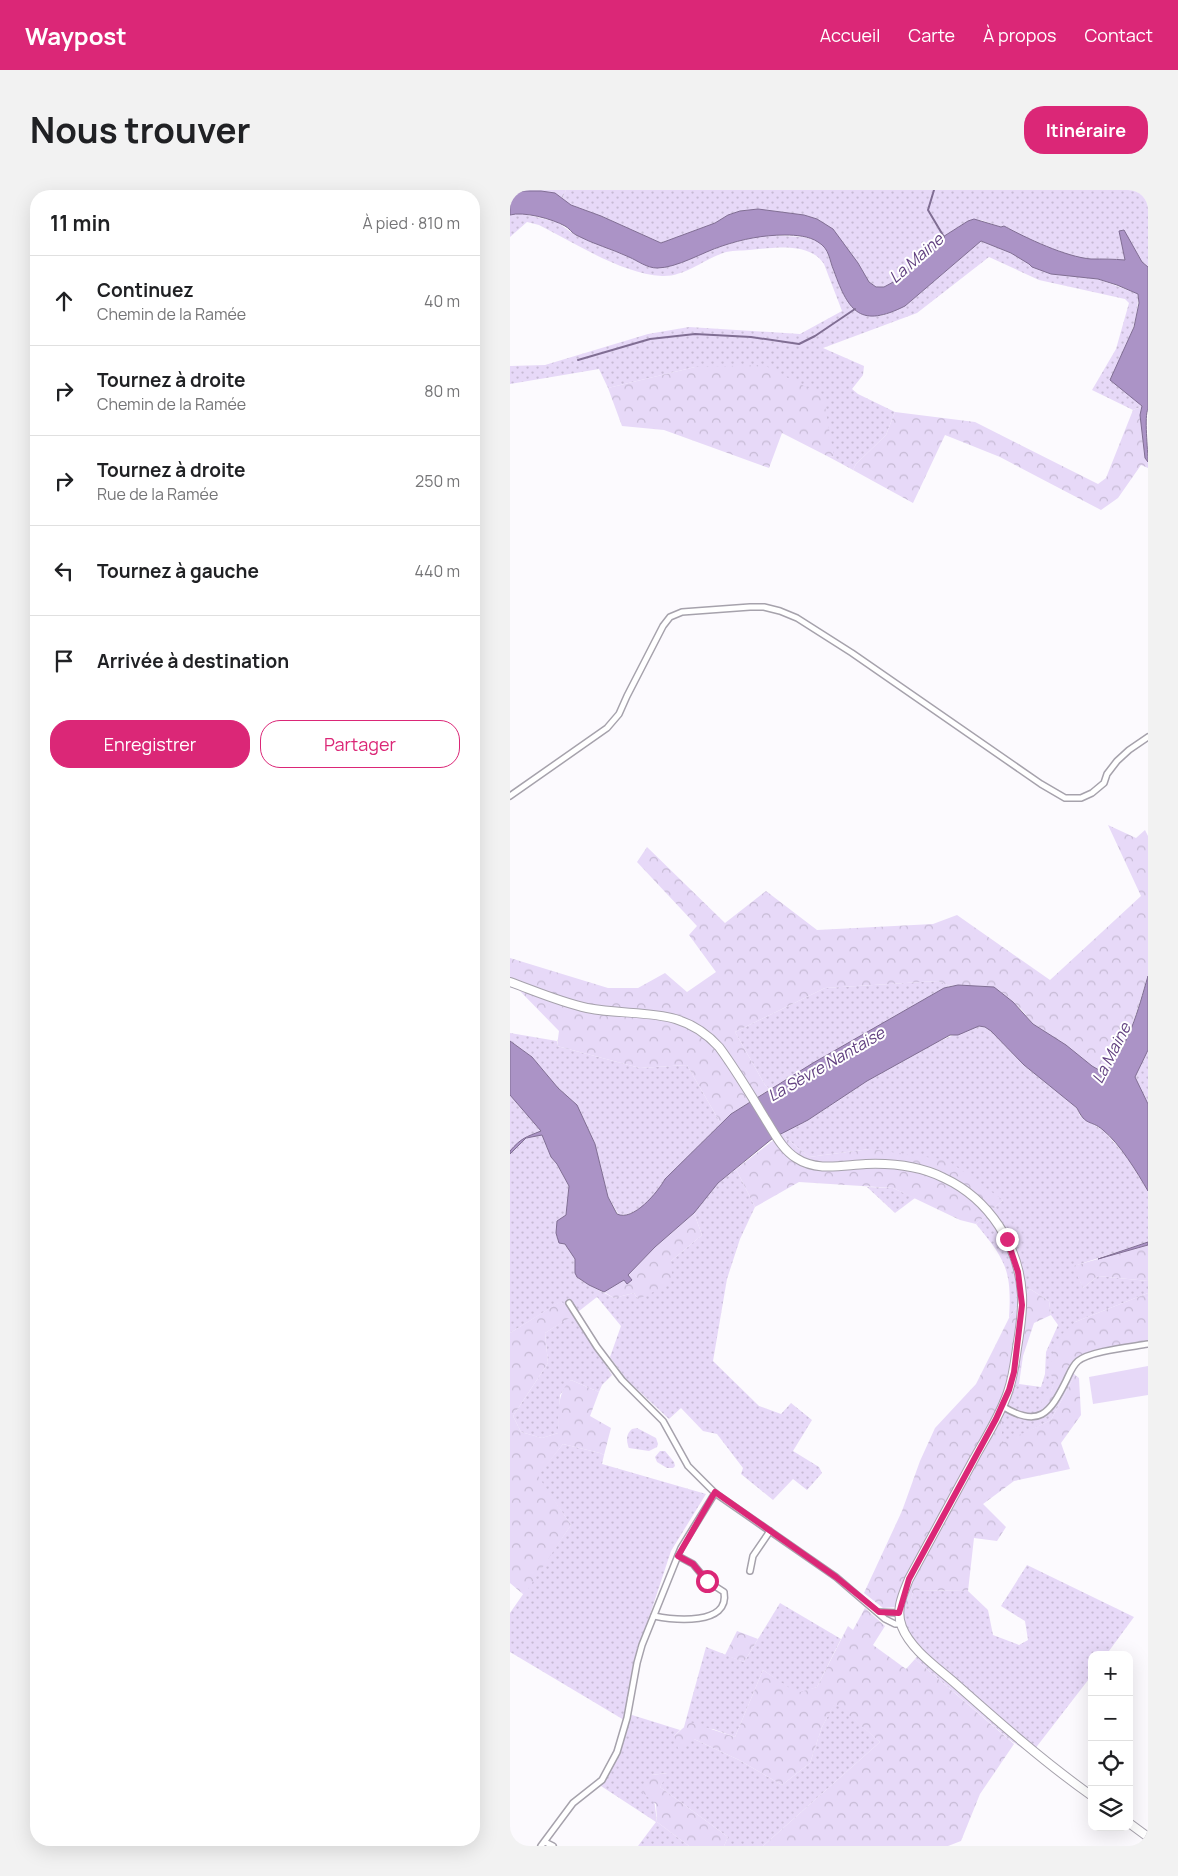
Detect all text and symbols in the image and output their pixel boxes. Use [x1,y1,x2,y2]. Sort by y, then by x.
text: Waypost [25,19,127,52]
text: Accueil [820,23,880,47]
text: Carte [908,23,955,47]
text: À propos [983,23,1056,47]
text: Contact [1084,23,1153,47]
text: Nous trouver [30,106,251,154]
button: Itinéraire [1024,106,1148,154]
text: 11 min [50,209,111,237]
text: À pied · 810 m [363,212,460,234]
water label: La Maine [884,227,949,288]
text: Continuez [97,277,194,303]
icon: ahead [50,287,78,315]
text: 40 m [424,290,460,312]
text: Chemin de la Ramée [97,303,246,325]
text: Tournez à droite [97,367,245,393]
icon: right [50,377,78,405]
text: 80 m [424,380,460,402]
text: Chemin de la Ramée [97,393,246,415]
text: Tournez à droite [97,457,245,483]
icon: right [50,467,78,495]
text: 250 m [415,470,460,492]
text: Rue de la Ramée [97,483,218,505]
icon: left [50,557,78,585]
text: Tournez à gauche [97,558,259,584]
text: 440 m [414,560,460,582]
icon: arrive [50,647,78,675]
text: Arrivée à destination [97,648,289,674]
button: Enregistrer [50,720,250,768]
button: Partager [260,720,460,768]
water label: La Maine [1086,1018,1136,1087]
water label: La Sèvre Nantaise [764,1021,890,1106]
route end [996,1228,1019,1251]
route start [696,1570,719,1593]
map controls [1088,1651,1133,1831]
button: + [1088,1651,1133,1696]
button: − [1088,1696,1133,1741]
button: locate [1088,1741,1133,1786]
button: layers [1088,1786,1133,1831]

